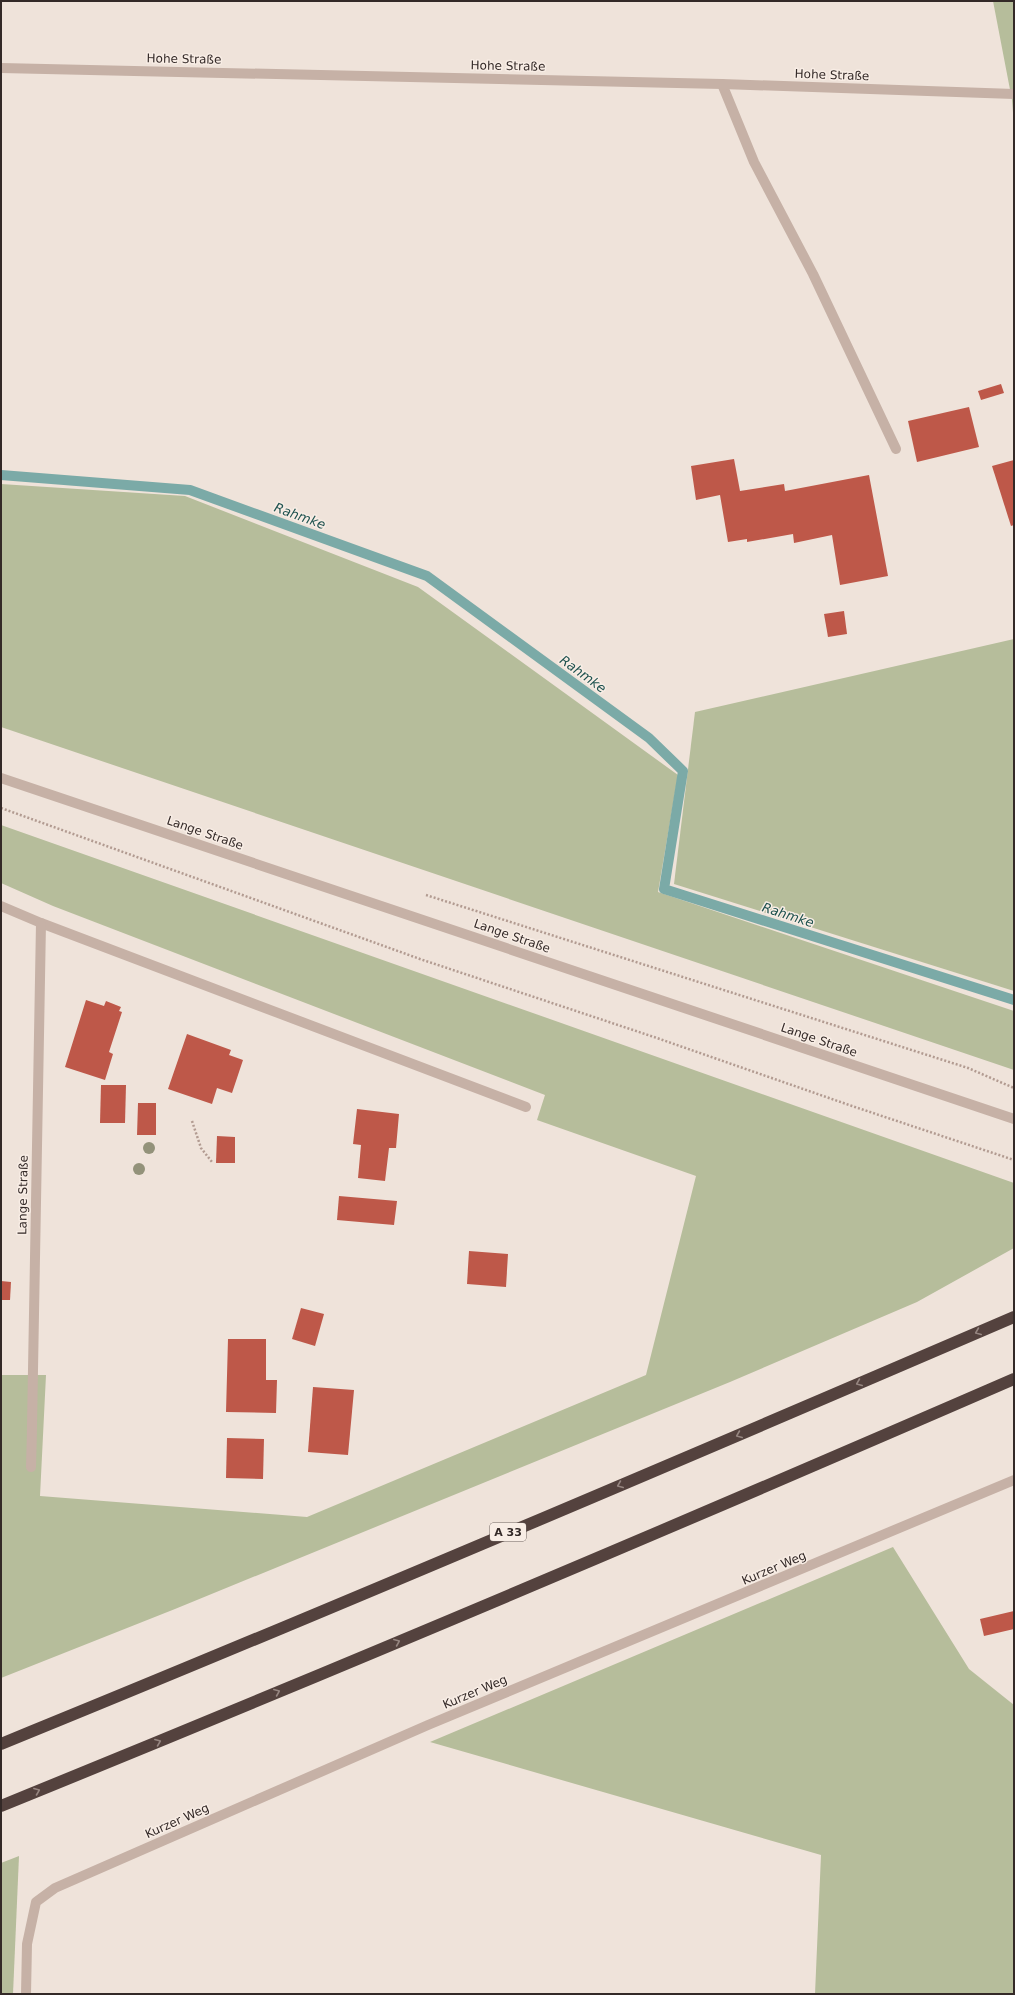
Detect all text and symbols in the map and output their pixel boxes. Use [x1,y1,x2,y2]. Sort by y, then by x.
street label: Hohe Straße [147,51,221,67]
street label: Hohe Straße [471,58,545,74]
street label: Hohe Straße [794,67,870,83]
water label: Rahmke [272,500,328,532]
water label: Rahmke [557,652,609,696]
street label: Lange Straße [165,813,245,853]
water label: Rahmke [760,900,816,930]
street label: Lange Straße [472,916,552,956]
street label: Lange Straße [779,1020,859,1060]
street label: Lange Straße [15,1155,31,1235]
one-way arrow [975,1327,983,1335]
one-way arrow [855,1379,862,1387]
one-way arrow [736,1430,744,1438]
one-way arrow [616,1481,623,1489]
road number: A 33 [490,1523,526,1541]
street label: Kurzer Weg [740,1548,808,1588]
one-way arrow [394,1638,401,1646]
street label: Kurzer Weg [441,1672,509,1712]
one-way arrow [273,1689,281,1697]
one-way arrow [153,1739,161,1747]
one-way arrow [33,1788,41,1796]
street label: Kurzer Weg [143,1801,211,1841]

